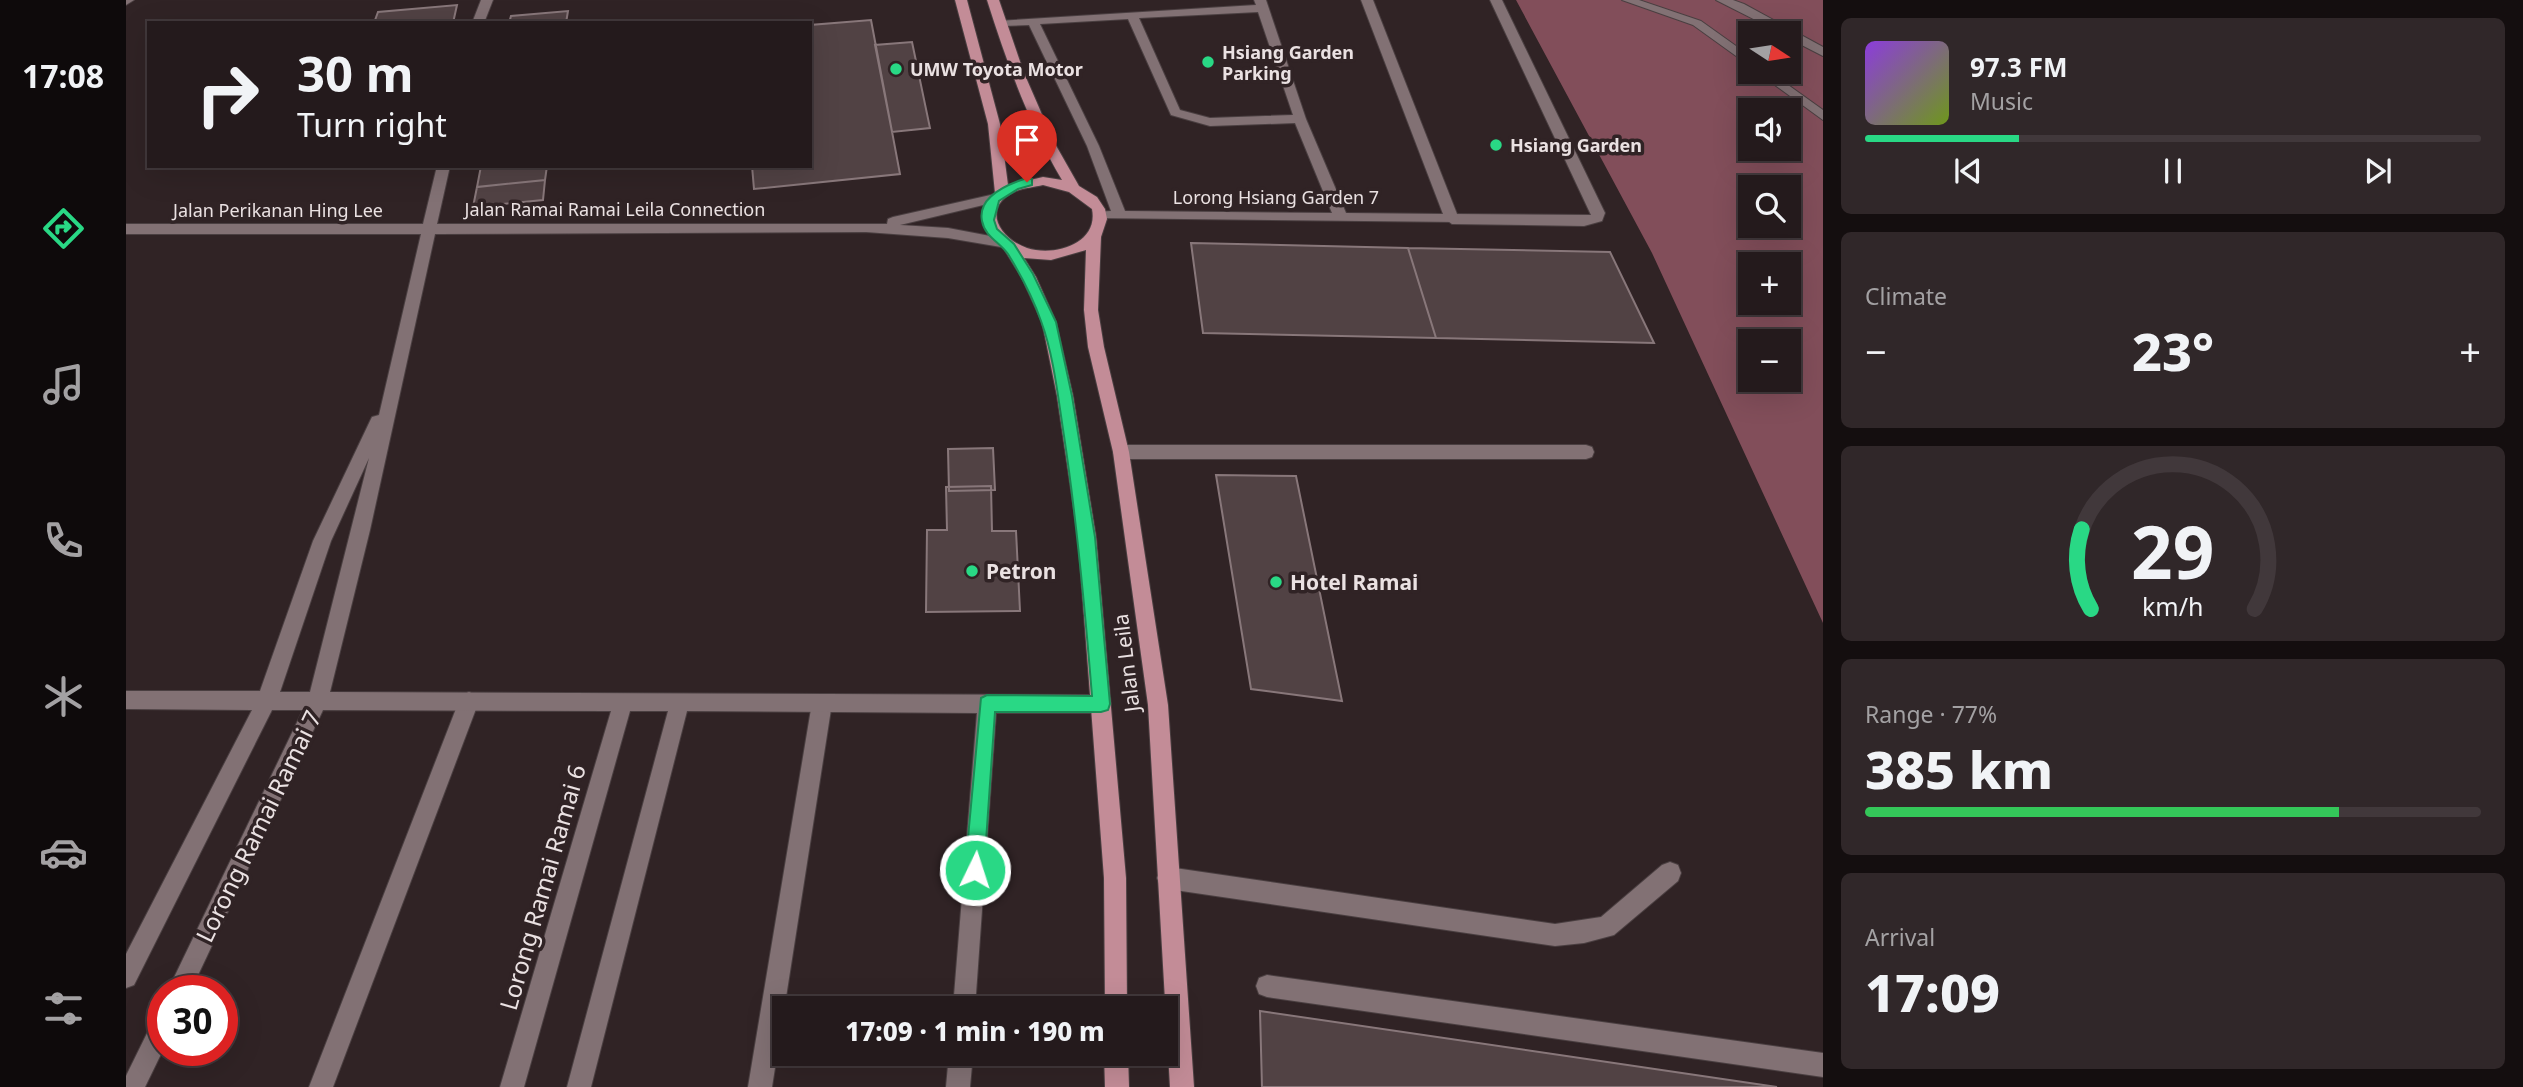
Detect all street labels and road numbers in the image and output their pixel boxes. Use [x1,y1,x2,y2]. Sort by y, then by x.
street label: Lorong Hsiang Garden 7 [1173,185,1379,209]
street label: Jalan Ramai Ramai Leila Connection [463,197,765,221]
street label: Jalan Perikanan Hing Lee [171,198,383,222]
street label: Jalan Leila [1106,612,1146,716]
street label: Lorong Ramai Ramai 7 [187,705,329,947]
street label: Lorong Ramai Ramai 6 [491,760,593,1014]

